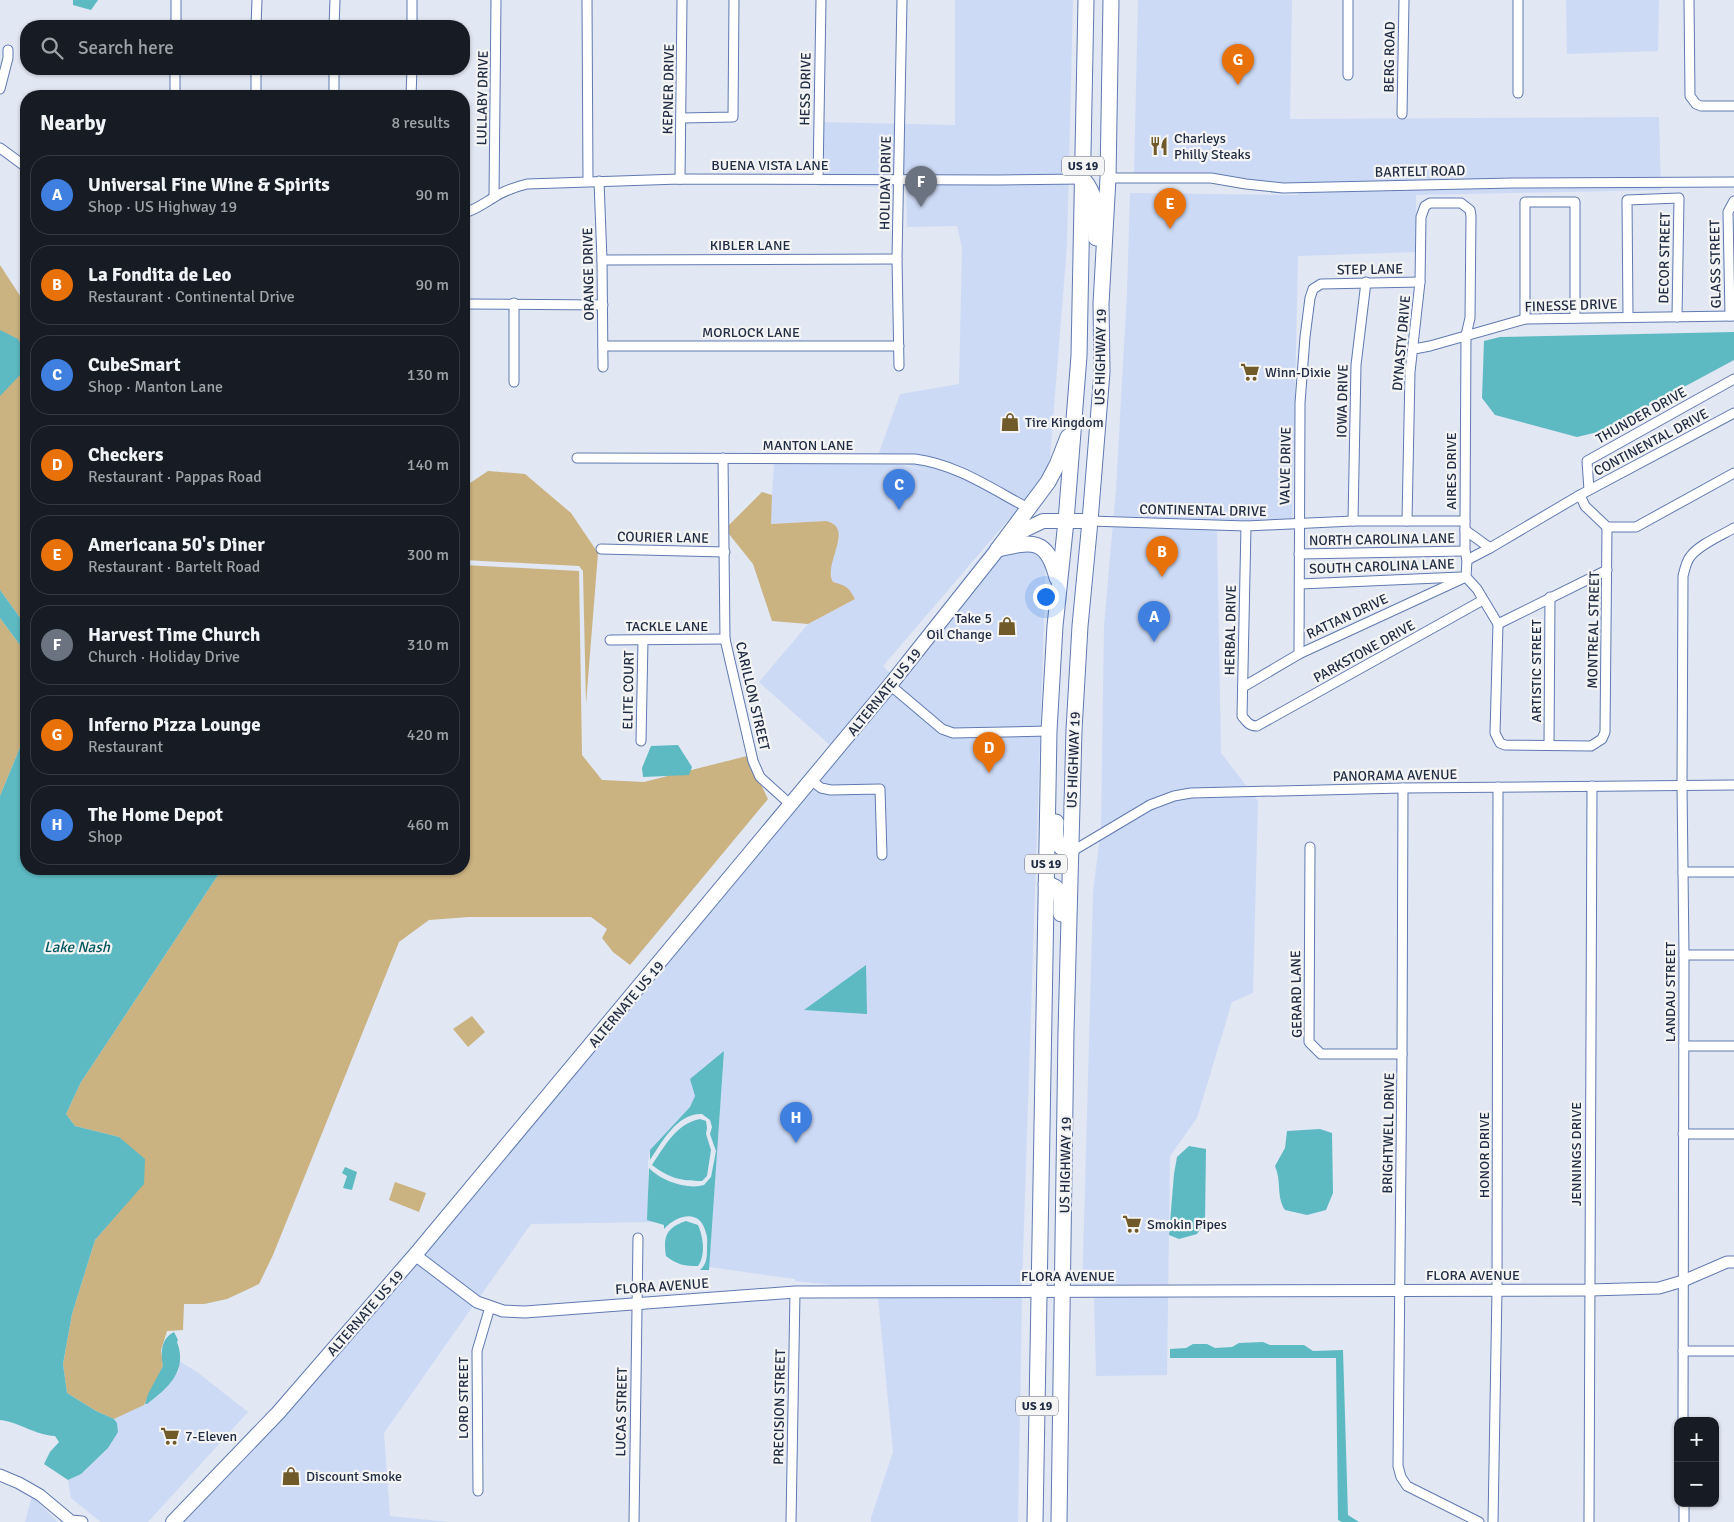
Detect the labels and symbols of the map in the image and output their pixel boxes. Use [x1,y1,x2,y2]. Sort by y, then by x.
street label: BERG ROAD [1380,21,1399,93]
street label: KEPNER DRIVE [659,43,678,135]
pin: G [1222,44,1254,85]
street label: LULLABY DRIVE [473,50,492,146]
street label: HESS DRIVE [796,52,815,126]
place label: Charleys Philly Steaks [1174,130,1251,163]
restaurant icon: Charleys Philly Steaks [1148,135,1170,157]
street label: HOLIDAY DRIVE [876,136,895,230]
street label: BUENA VISTA LANE [711,157,829,174]
road number: US 19 [1062,157,1104,176]
street label: BARTELT ROAD [1375,162,1465,181]
pin: F [905,166,937,207]
pin: E [1154,188,1186,229]
street label: DECOR STREET [1655,212,1674,304]
street label: GLASS STREET [1706,219,1725,309]
street label: ORANGE DRIVE [579,227,598,321]
street label: KIBLER LANE [710,237,790,254]
street label: STEP LANE [1337,260,1403,279]
street label: DYNASTY DRIVE [1389,294,1414,392]
street label: FINESSE DRIVE [1524,295,1618,316]
street label: US HIGHWAY 19 [1091,308,1110,406]
street label: MORLOCK LANE [702,324,800,341]
supermarket icon: Winn-Dixie [1239,361,1261,383]
place label: Winn-Dixie [1265,364,1331,381]
street label: IOWA DRIVE [1333,364,1352,438]
street label: THUNDER DRIVE [1593,383,1690,447]
street label: CONTINENTAL DRIVE [1591,405,1712,480]
shop icon: Tire Kingdom [999,411,1021,433]
place label: Tire Kingdom [1025,414,1104,431]
street label: VALVE DRIVE [1276,427,1295,505]
street label: AIRES DRIVE [1443,432,1460,510]
street label: MANTON LANE [763,437,853,454]
pin: C [883,469,915,510]
street label: CONTINENTAL DRIVE [1139,501,1267,520]
street label: COURIER LANE [617,528,709,547]
street label: NORTH CAROLINA LANE [1309,530,1455,549]
pin: B [1146,536,1178,577]
street label: SOUTH CAROLINA LANE [1309,555,1455,578]
street label: MONTREAL STREET [1584,571,1603,689]
your location [1033,584,1059,610]
street label: HERBAL DRIVE [1221,584,1240,675]
street label: RATTAN DRIVE [1304,590,1391,643]
pin: A [1138,601,1170,642]
place label: Take 5 Oil Change [927,610,992,643]
shop icon: Take 5 Oil Change [996,615,1018,637]
street label: PARKSTONE DRIVE [1310,616,1418,686]
street label: TACKLE LANE [626,618,708,635]
street label: ARTISTIC STREET [1528,619,1545,723]
street label: CARILLON STREET [732,640,773,752]
street label: ALTERNATE US 19 [844,645,925,740]
street label: ELITE COURT [619,650,638,730]
street label: US HIGHWAY 19 [1063,711,1084,809]
pin: D [973,732,1005,773]
street label: PANORAMA AVENUE [1332,766,1458,785]
road number: US 19 [1025,854,1067,874]
water label: Lake Nash [44,938,111,956]
street label: LANDAU STREET [1662,942,1679,1042]
street label: GERARD LANE [1287,950,1306,1038]
street label: ALTERNATE US 19 [585,957,668,1051]
street label: BRIGHTWELL DRIVE [1379,1072,1398,1194]
pin: H [780,1102,812,1143]
street label: JENNINGS DRIVE [1568,1102,1585,1206]
street label: HONOR DRIVE [1476,1112,1493,1198]
street label: US HIGHWAY 19 [1056,1116,1075,1214]
supermarket icon: Smokin Pipes [1121,1213,1143,1235]
place label: Smokin Pipes [1147,1216,1227,1233]
street label: ALTERNATE US 19 [324,1267,407,1360]
street label: FLORA AVENUE [1426,1267,1520,1284]
street label: FLORA AVENUE [1021,1268,1115,1285]
street label: FLORA AVENUE [615,1275,710,1298]
street label: PRECISION STREET [770,1349,789,1465]
street label: LORD STREET [455,1357,472,1439]
street label: LUCAS STREET [612,1367,631,1457]
road number: US 19 [1016,1396,1058,1415]
supermarket icon: 7-Eleven [159,1425,181,1447]
place label: 7-Eleven [185,1428,237,1445]
shop icon: Discount Smoke [280,1465,302,1487]
place label: Discount Smoke [306,1468,402,1485]

